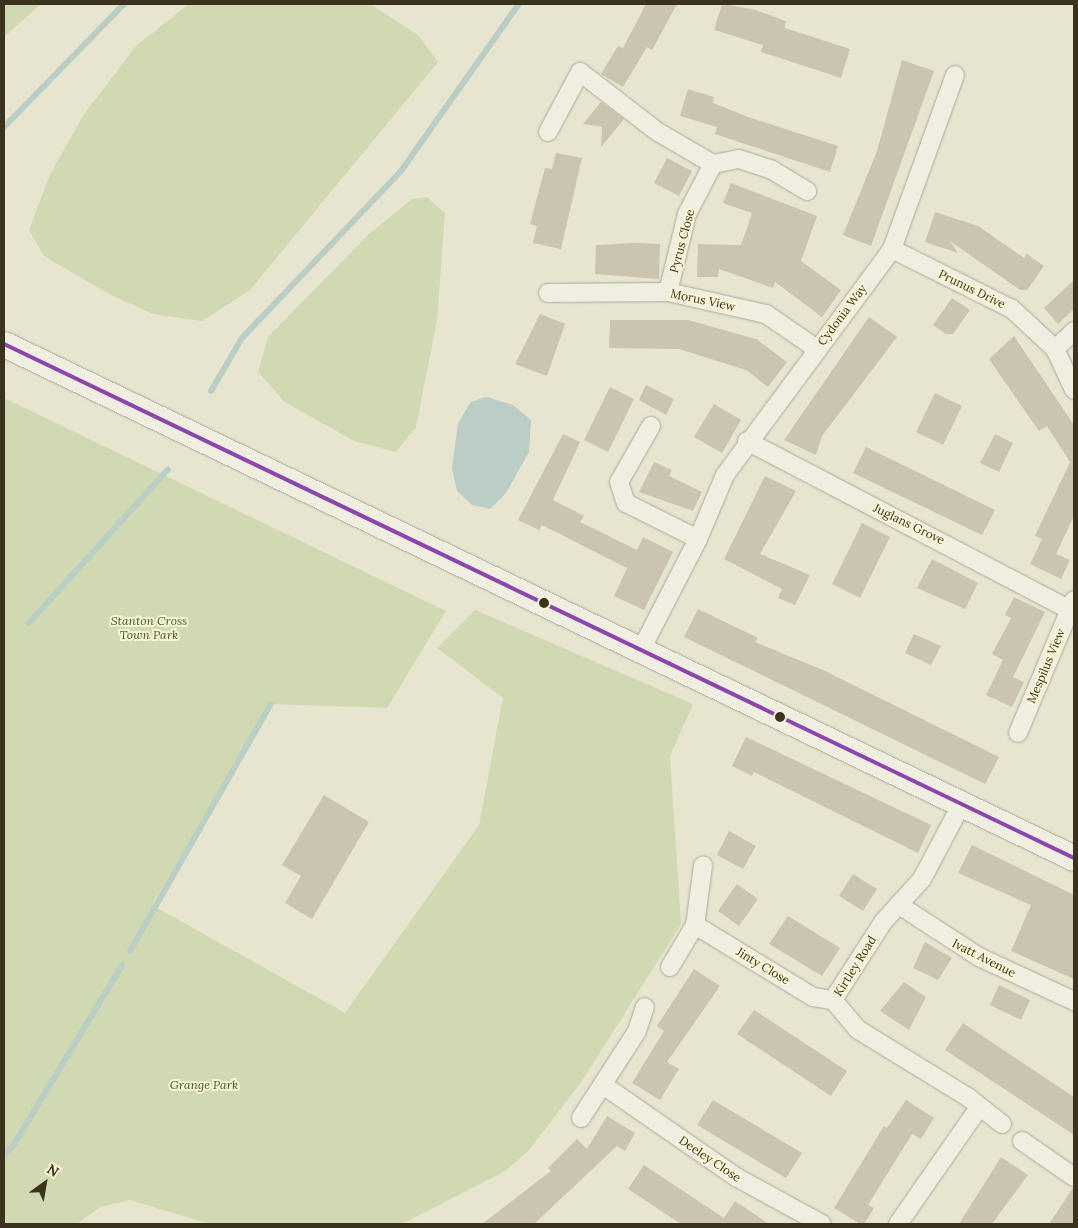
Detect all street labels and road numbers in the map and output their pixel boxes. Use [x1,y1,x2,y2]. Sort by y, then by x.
street label: Pyrus Close [667,207,697,275]
street label: Prunus Drive [936,267,1008,311]
street label: Cydonia Way [814,282,870,348]
street label: Morus View [669,286,737,314]
street label: Juglans Grove [871,500,947,548]
street label: Mespilus View [1024,626,1068,706]
street label: Kirtley Road [831,933,879,999]
street label: Ivatt Avenue [950,936,1018,980]
street label: Jinty Close [734,944,792,988]
street label: Deeley Close [676,1133,744,1185]

